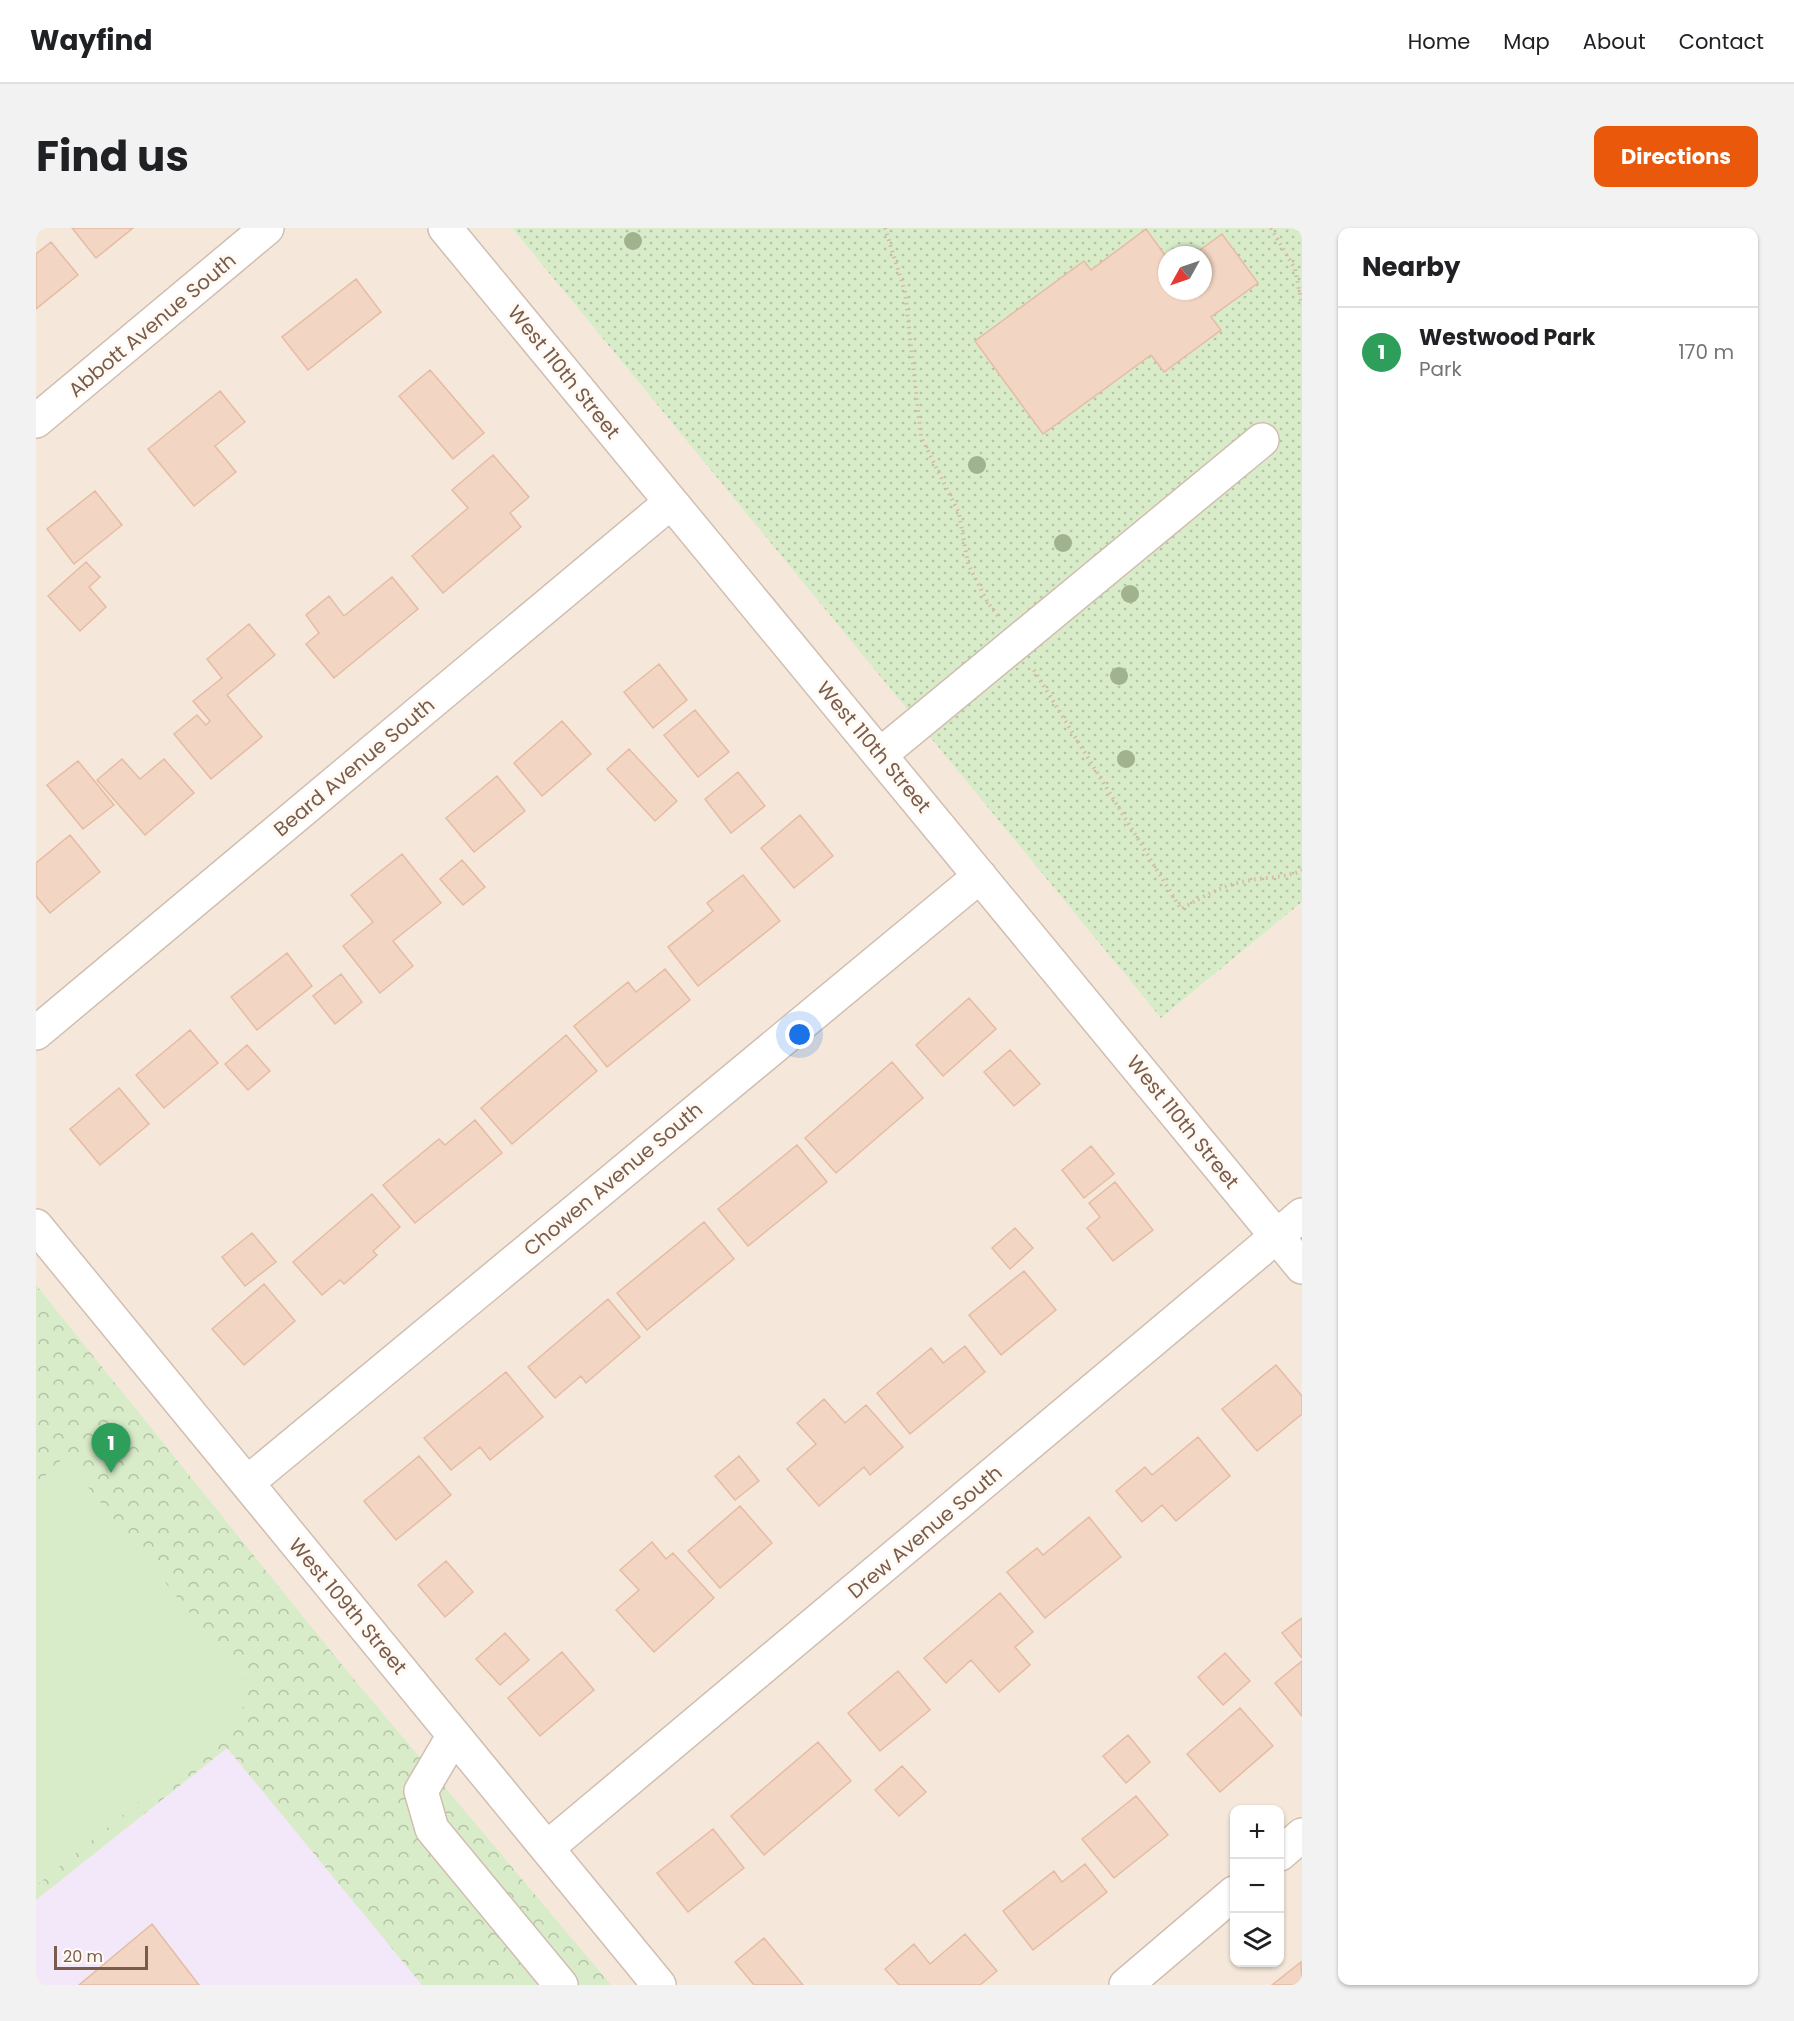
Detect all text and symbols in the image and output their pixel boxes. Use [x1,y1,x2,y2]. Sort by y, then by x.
text: Wayfind [30,21,152,60]
text: Home [1408,27,1470,56]
text: Map [1503,27,1550,56]
text: About [1583,27,1646,56]
text: Contact [1679,27,1764,56]
button: Directions [1594,126,1758,187]
text: Find us [36,127,189,186]
street label: Abbott Avenue South [62,246,242,404]
north arrow [1158,246,1212,300]
text: Nearby [1362,249,1460,285]
street label: West 110th Street [501,299,627,445]
text: Westwood Park [1419,322,1595,353]
text: 1 [1378,338,1385,366]
text: 170 m [1678,338,1734,366]
text: Park [1419,355,1462,383]
street label: West 110th Street [810,675,938,819]
street label: Beard Avenue South [267,691,441,843]
your location [785,1020,814,1049]
street label: West 110th Street [1120,1049,1246,1195]
street label: Chowen Avenue South [517,1096,709,1262]
pin: 1 [92,1424,130,1473]
street label: Drew Avenue South [842,1459,1008,1605]
street label: West 109th Street [282,1532,414,1680]
map controls [1230,1805,1284,1967]
button: + [1230,1805,1284,1859]
button: − [1230,1859,1284,1913]
button: layers [1230,1913,1284,1967]
scale bar [54,1943,148,1970]
text: 20 m [63,1945,103,1968]

